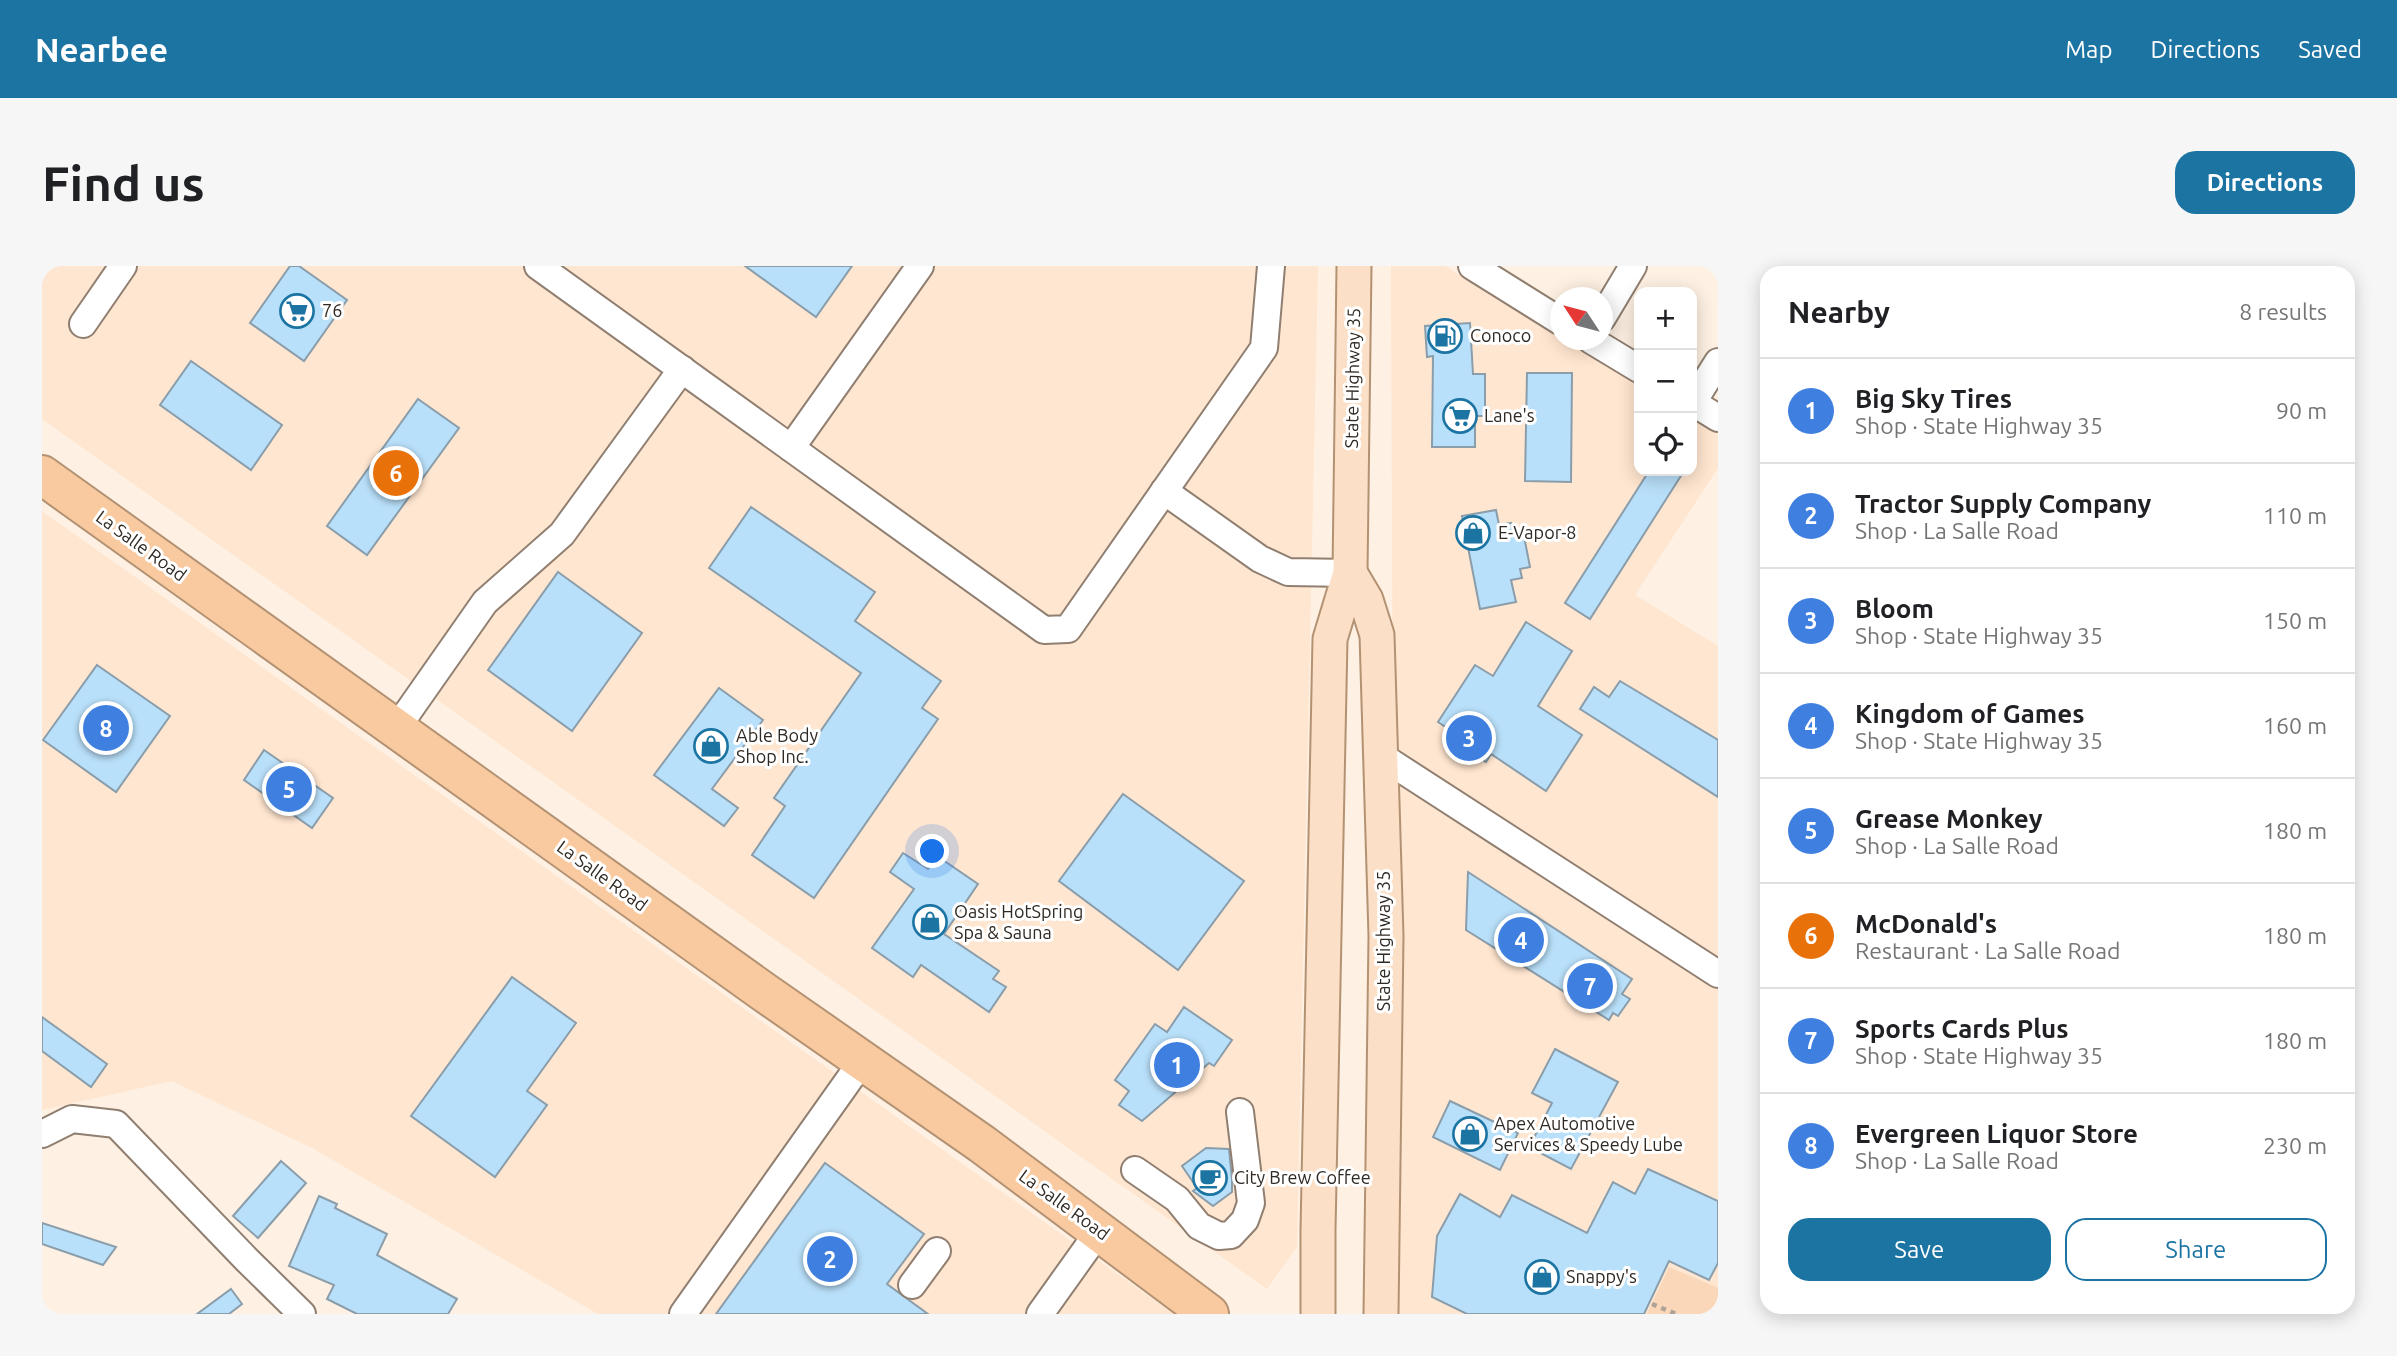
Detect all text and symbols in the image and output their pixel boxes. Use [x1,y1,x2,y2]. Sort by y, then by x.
text: Nearbee [35,31,168,68]
text: Map [2065,36,2112,63]
text: Directions [2150,36,2260,63]
text: Saved [2298,36,2362,63]
button: Directions [2175,151,2355,214]
text: Find us [42,155,205,210]
north arrow [1550,287,1613,350]
map controls [1634,287,1697,476]
button: + [1634,287,1697,350]
supermarket icon: 76 [278,292,316,330]
text: Nearby [1788,295,1890,329]
text: 8 results [2239,299,2327,324]
place label: 76 [322,300,342,320]
street label: State Highway 35 [1341,307,1363,448]
fuel station icon: Conoco [1426,317,1464,355]
place label: Conoco [1470,325,1531,345]
button: − [1634,350,1697,413]
text: Big Sky Tires [1855,384,2012,413]
supermarket icon: Lane's [1441,397,1479,435]
text: 1 [1805,398,1817,423]
text: 90 m [2276,398,2327,423]
place label: Lane's [1484,405,1535,425]
button: locate [1634,413,1697,476]
text: Shop · State Highway 35 [1855,413,2103,438]
pin: 6 [373,447,419,499]
text: Tractor Supply Company [1855,489,2151,518]
text: 2 [1805,503,1817,528]
text: 110 m [2263,503,2327,528]
street label: La Salle Road [93,506,190,585]
shop icon: E-Vapor-8 [1454,514,1492,552]
text: Shop · La Salle Road [1855,518,2059,543]
place label: E-Vapor-8 [1498,522,1577,542]
text: Bloom [1855,594,1934,623]
text: 3 [1805,608,1817,633]
text: 150 m [2263,608,2327,633]
text: Shop · State Highway 35 [1855,623,2103,648]
text: Kingdom of Games [1855,699,2084,728]
pin: 8 [83,702,129,754]
pin: 3 [1446,712,1492,764]
text: 4 [1805,713,1817,738]
text: 160 m [2263,713,2327,738]
place label: Able Body Shop Inc. [736,725,818,766]
shop icon: Able Body Shop Inc. [692,727,730,765]
text: Shop · State Highway 35 [1855,728,2103,753]
pin: 5 [266,763,312,815]
text: Grease Monkey [1855,804,2043,833]
text: 5 [1805,818,1817,843]
text: 180 m [2263,818,2327,843]
text: Shop · La Salle Road [1855,833,2059,858]
your location [915,834,949,868]
street label: La Salle Road [554,836,651,915]
street label: State Highway 35 [1373,871,1393,1011]
place label: Oasis HotSpring Spa & Sauna [954,901,1083,942]
shop icon: Oasis HotSpring Spa & Sauna [911,903,949,941]
text: McDonald's [1855,909,1997,938]
pin: 4 [1498,914,1544,966]
text: 6 [1805,923,1817,948]
text: 180 m [2263,923,2327,948]
text: Restaurant · La Salle Road [1855,938,2121,963]
pin: 7 [1567,960,1613,1012]
text: Sports Cards Plus [1855,1014,2069,1043]
text: 7 [1805,1028,1817,1053]
text: 180 m [2263,1028,2327,1053]
pin: 1 [1154,1039,1200,1091]
text: Shop · State Highway 35 [1855,1043,2103,1068]
place label: Apex Automotive Services & Speedy Lube [1494,1113,1683,1154]
shop icon: Apex Automotive Services & Speedy Lube [1451,1115,1489,1153]
text: Evergreen Liquor Store [1855,1119,2138,1148]
text: 8 [1805,1133,1817,1158]
text: 230 m [2263,1133,2327,1158]
text: Shop · La Salle Road [1855,1148,2059,1173]
cafe icon: City Brew Coffee [1191,1159,1229,1197]
street label: La Salle Road [1016,1165,1113,1244]
place label: City Brew Coffee [1234,1167,1371,1187]
button: Save [1788,1218,2051,1281]
button: Share [2065,1218,2327,1281]
pin: 2 [807,1233,853,1285]
shop icon: Snappy's [1523,1258,1561,1296]
place label: Snappy's [1566,1266,1637,1286]

